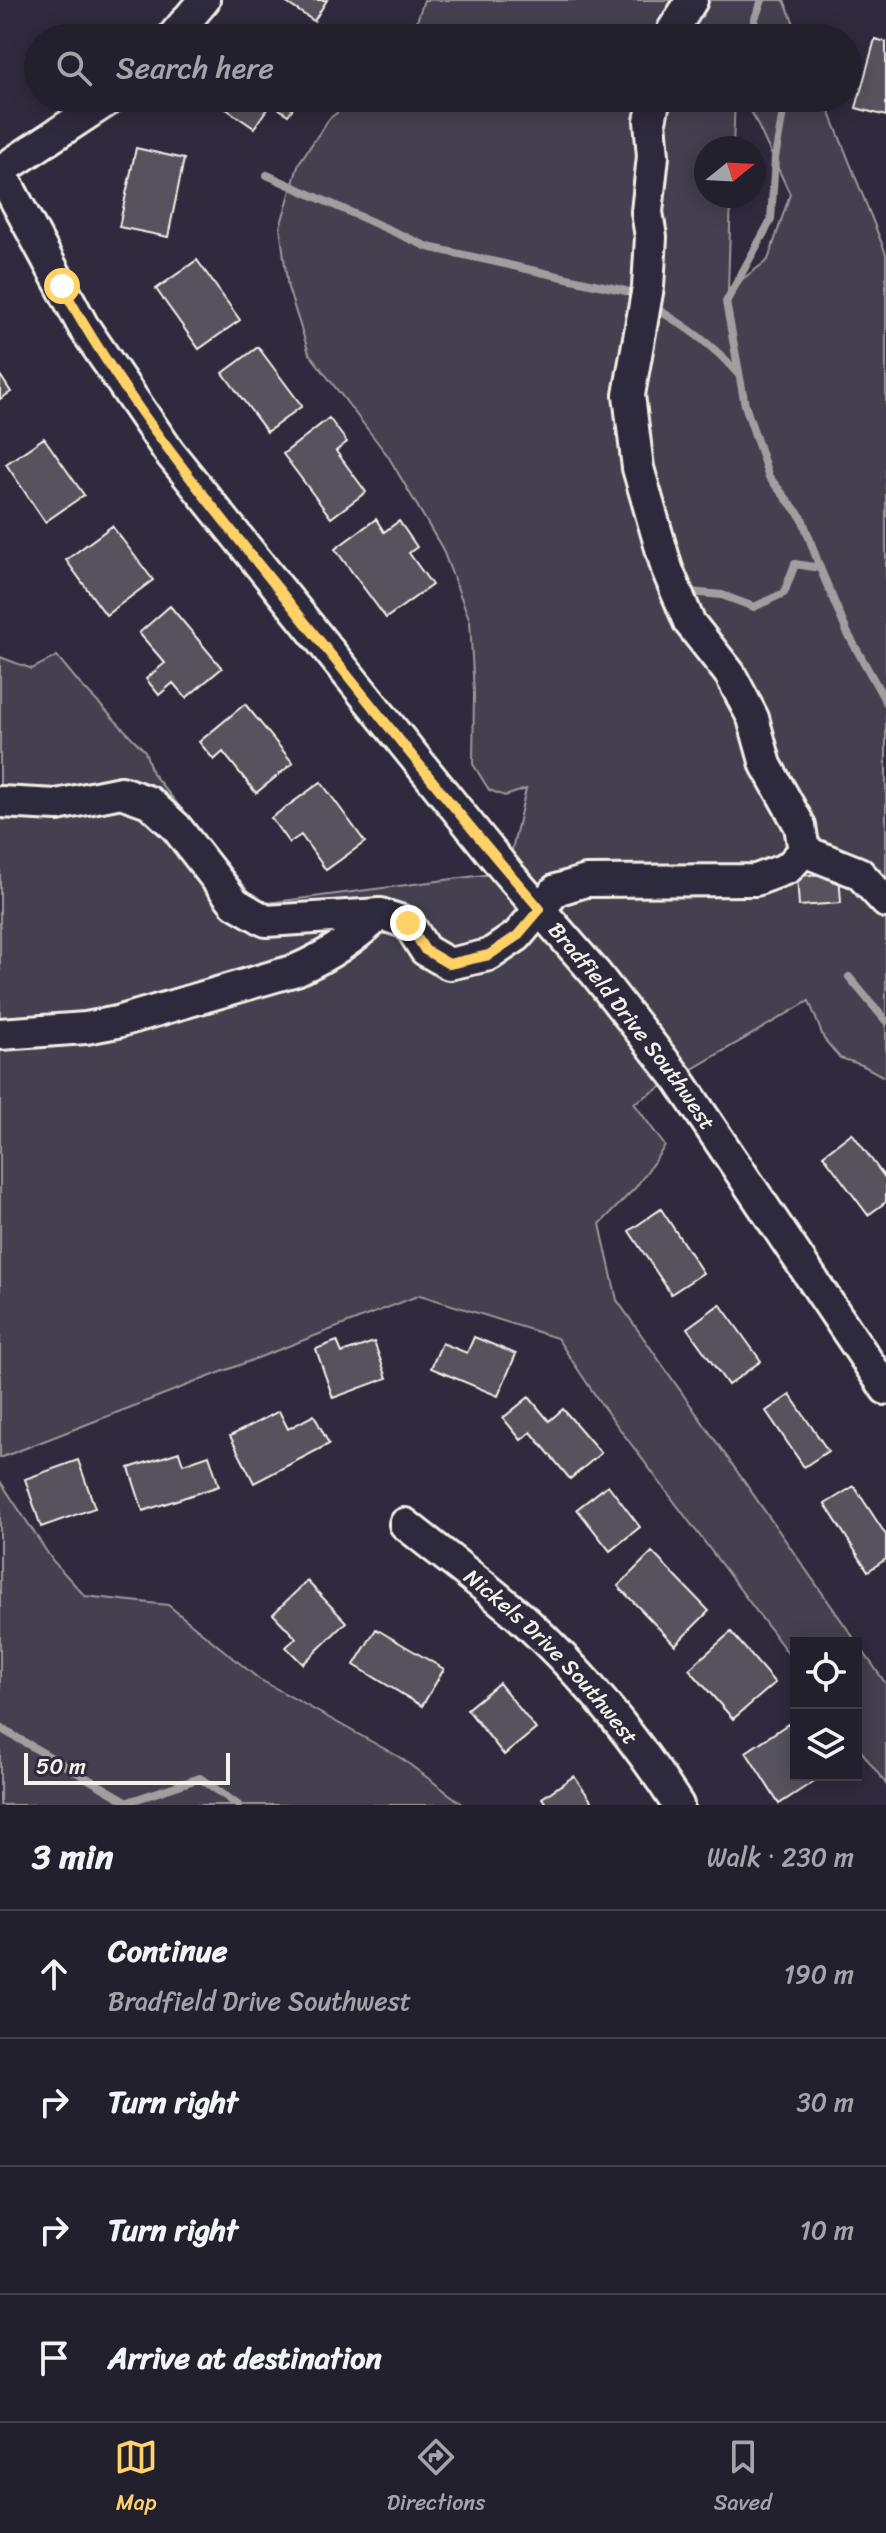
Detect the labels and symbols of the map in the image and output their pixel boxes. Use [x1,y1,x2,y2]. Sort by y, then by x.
north arrow [694,136,766,208]
route start [44,268,80,304]
route end [390,905,426,941]
street label: Bradfield Drive Southwest [538,912,726,1139]
street label: Nickels Drive Southwest [455,1558,649,1754]
scale bar [24,1749,230,1785]

